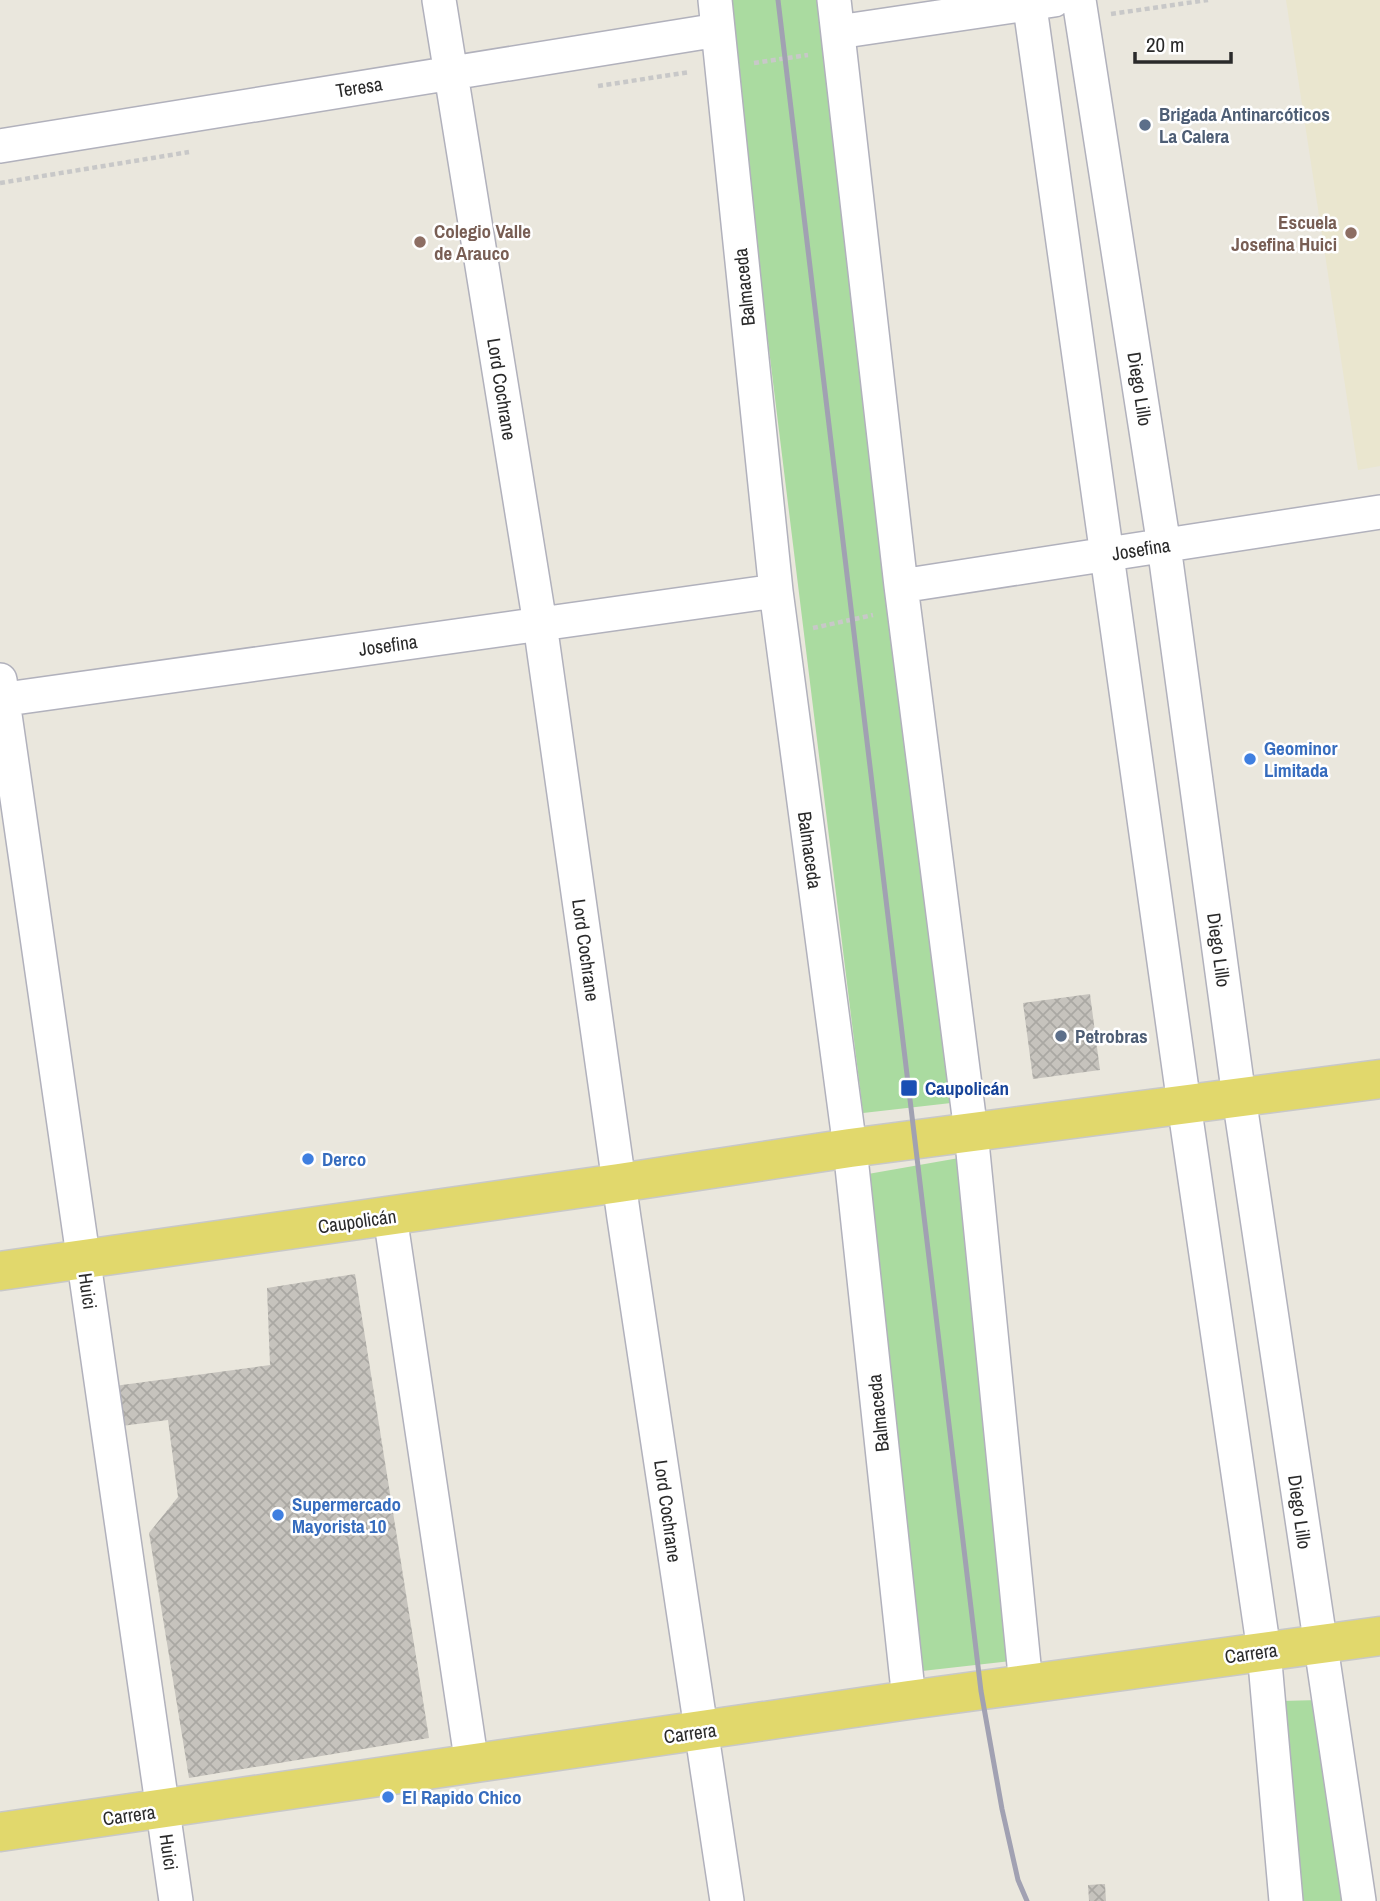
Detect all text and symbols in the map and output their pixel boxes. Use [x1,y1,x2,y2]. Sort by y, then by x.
scale bar [1135,21,1231,65]
text: 20 m [1146,30,1184,59]
street label: Teresa [334,70,384,103]
place label: Brigada Antinarcóticos La Calera [1159,101,1330,149]
marker: Brigada Antinarcóticos La Calera [1137,117,1153,133]
place label: Escuela Josefina Huici [1231,209,1337,257]
place label: Colegio Valle de Arauco [434,218,531,266]
marker: Escuela Josefina Huici [1343,225,1359,241]
marker: Colegio Valle de Arauco [412,234,428,250]
street label: Balmaceda [727,247,761,327]
street label: Lord Cochrane [481,336,523,442]
street label: Diego Lillo [1121,350,1159,428]
street label: Josefina [1110,532,1172,566]
street label: Josefina [357,628,419,662]
place label: Geominor Limitada [1264,735,1338,783]
marker: Geominor Limitada [1242,751,1258,767]
street label: Balmaceda [792,810,828,891]
street label: Lord Cochrane [566,897,606,1003]
street label: Diego Lillo [1201,911,1237,989]
place label: Petrobras [1075,1023,1148,1049]
marker: Petrobras [1053,1028,1069,1044]
place label: Caupolicán [925,1075,1009,1101]
marker: Caupolicán [899,1078,919,1098]
place label: Derco [322,1146,366,1172]
marker: Derco [300,1151,316,1167]
street label: Caupolicán [316,1203,398,1239]
street label: Huici [73,1271,103,1311]
street label: Balmaceda [861,1373,895,1453]
street label: Lord Cochrane [648,1458,688,1564]
street label: Diego Lillo [1282,1473,1318,1551]
place label: Supermercado Mayorista 10 [292,1491,401,1539]
marker: Supermercado Mayorista 10 [270,1507,286,1523]
street label: Carrera [1223,1636,1279,1670]
street label: Carrera [662,1716,718,1750]
place label: El Rapido Chico [402,1784,521,1810]
marker: El Rapido Chico [380,1789,396,1805]
street label: Carrera [101,1798,157,1832]
street label: Huici [154,1832,184,1872]

